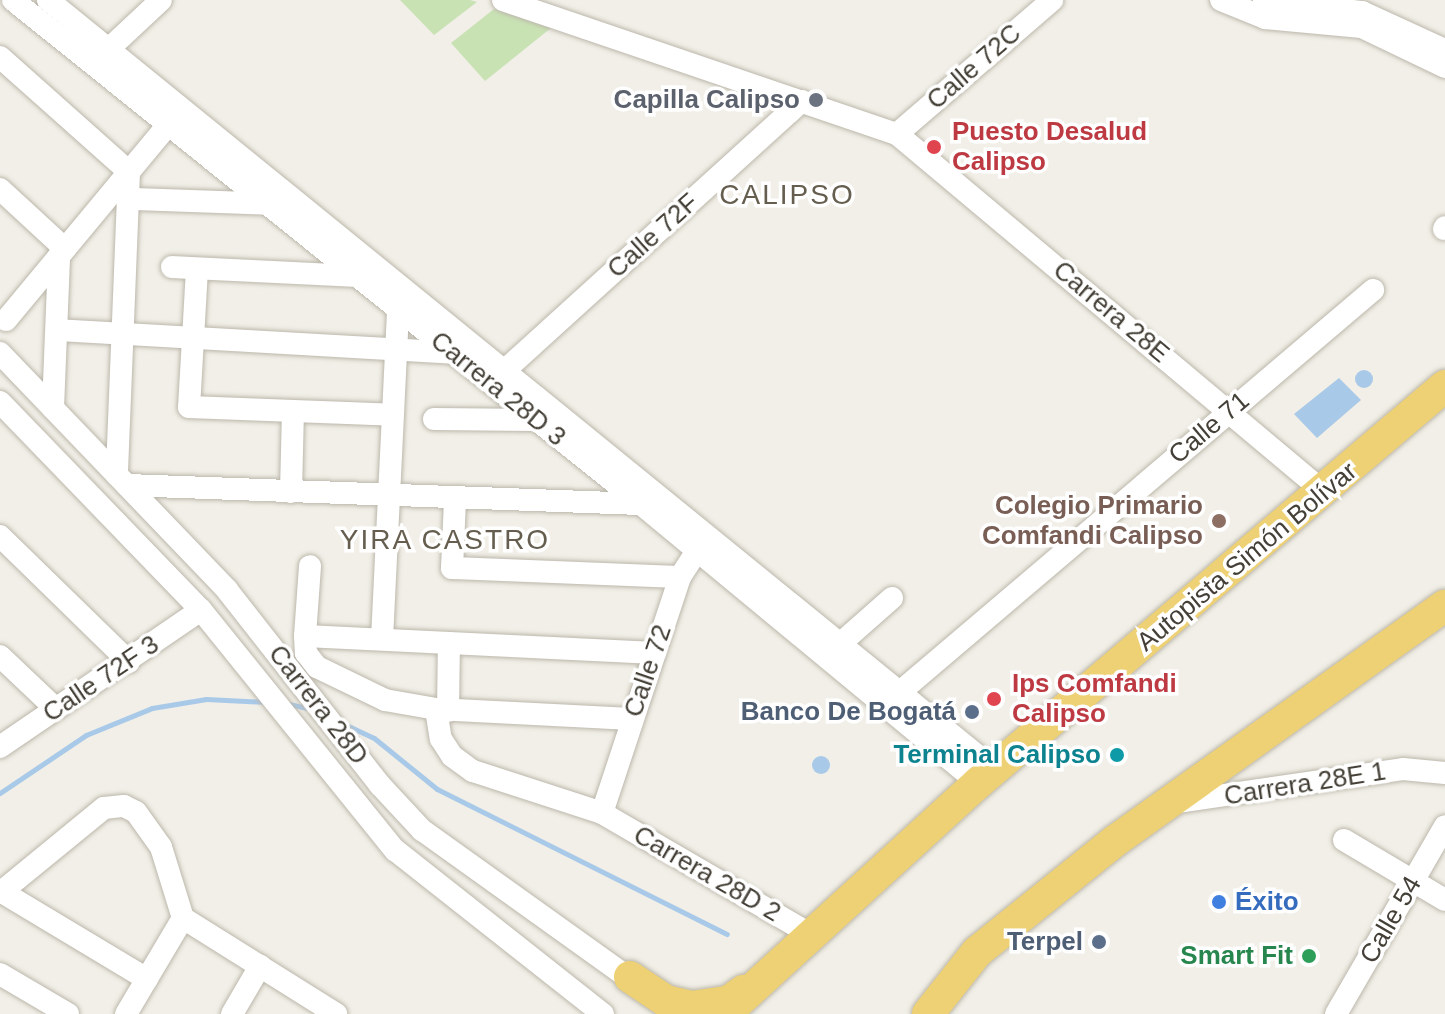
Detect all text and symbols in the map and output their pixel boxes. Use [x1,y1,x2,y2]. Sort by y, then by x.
street label: Calle 72C [921,18,1027,116]
place label: Capilla Calipso [614,84,800,116]
marker: Capilla Calipso [807,91,825,109]
place label: Puesto Desalud Calipso [952,116,1147,178]
marker: Puesto Desalud Calipso [923,136,945,158]
district label: CALIPSO [719,178,855,212]
street label: Calle 72F [601,187,705,285]
street label: Carrera 28E [1047,255,1175,369]
street label: Carrera 28D 3 [424,325,572,453]
street label: Calle 71 [1162,385,1256,471]
street label: Autopista Simón Bolívar [1131,456,1363,658]
place label: Colegio Primario Comfandi Calipso [982,490,1203,552]
marker: Colegio Primario Comfandi Calipso [1210,512,1228,530]
district label: YIRA CASTRO [339,523,551,557]
street label: Calle 72 [618,621,678,721]
street label: Calle 72F 3 [37,629,165,729]
street label: Carrera 28D [262,639,374,771]
place label: Ips Comfandi Calipso [1012,668,1177,730]
marker: Ips Comfandi Calipso [983,688,1005,710]
place label: Banco De Bogatá [741,696,956,728]
marker: Banco De Bogatá [963,703,981,721]
place label: Terminal Calipso [893,739,1101,771]
marker: Terminal Calipso [1108,746,1126,764]
street label: Carrera 28E 1 [1222,756,1388,812]
street label: Carrera 28D 2 [628,819,786,929]
street label: Calle 54 [1354,871,1428,969]
place label: Éxito [1235,886,1299,918]
marker: Éxito [1210,893,1228,911]
place label: Terpel [1007,926,1083,958]
marker: Terpel [1090,933,1108,951]
place label: Smart Fit [1180,940,1293,972]
marker: Smart Fit [1300,947,1318,965]

